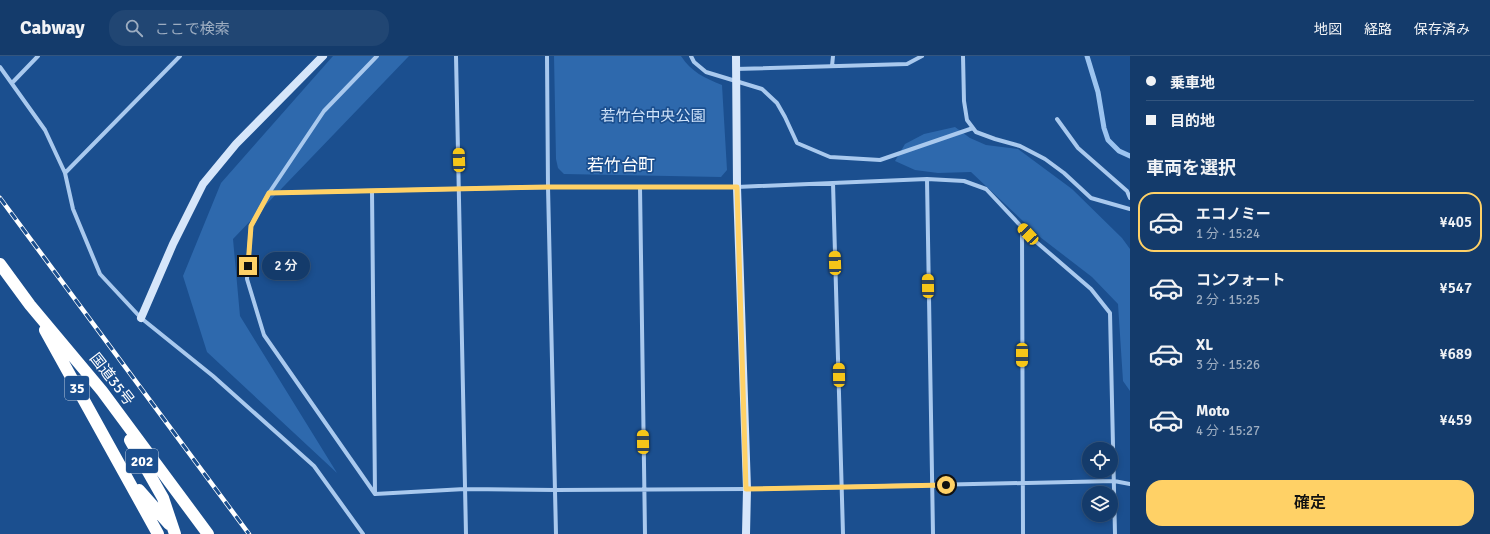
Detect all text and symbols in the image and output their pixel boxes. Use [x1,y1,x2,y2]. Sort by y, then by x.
search box [109,10,389,46]
text: Cabway [20,16,85,40]
icon: search [123,17,145,39]
text: ここで検索 [155,20,230,38]
text: 地図 [1314,21,1342,38]
text: 経路 [1364,21,1392,38]
text: 保存済み [1414,21,1470,38]
text: 乗車地 [1170,74,1215,92]
park label: 若竹台中央公園 [600,107,706,125]
text: 目的地 [1170,112,1215,130]
car [453,148,465,172]
district label: 若竹台町 [587,155,655,176]
text: 車両を選択 [1146,157,1236,179]
icon: car [1148,204,1184,240]
text: エコノミー [1196,205,1271,223]
text: ¥405 [1440,213,1472,231]
car [1015,221,1041,247]
text: 1 分 · 15:24 [1196,226,1260,242]
car [829,251,841,275]
callout: 2 分 [262,252,310,280]
route end [239,257,257,275]
text: 2 分 [275,258,297,274]
icon: car [1148,270,1184,306]
text: コンフォート [1196,271,1286,289]
car [922,274,934,298]
text: ¥547 [1440,279,1472,297]
text: 2 分 · 15:25 [1196,292,1260,308]
icon: car [1148,336,1184,372]
text: XL [1196,336,1213,354]
car [1016,343,1028,367]
text: ¥689 [1440,345,1472,363]
street label: 国道35号 [86,349,138,409]
text: 3 分 · 15:26 [1196,357,1260,373]
car [833,363,845,387]
road number: 35 [65,376,89,400]
icon: car [1148,402,1184,438]
text: Moto [1196,402,1230,420]
text: ¥459 [1440,411,1472,429]
text: 4 分 · 15:27 [1196,423,1260,439]
car [637,430,649,454]
map controls [1082,442,1118,522]
button: locate [1082,442,1118,478]
road number: 202 [126,449,158,473]
route start [937,476,955,494]
button: 確定 [1146,480,1474,526]
button: layers [1082,486,1118,522]

